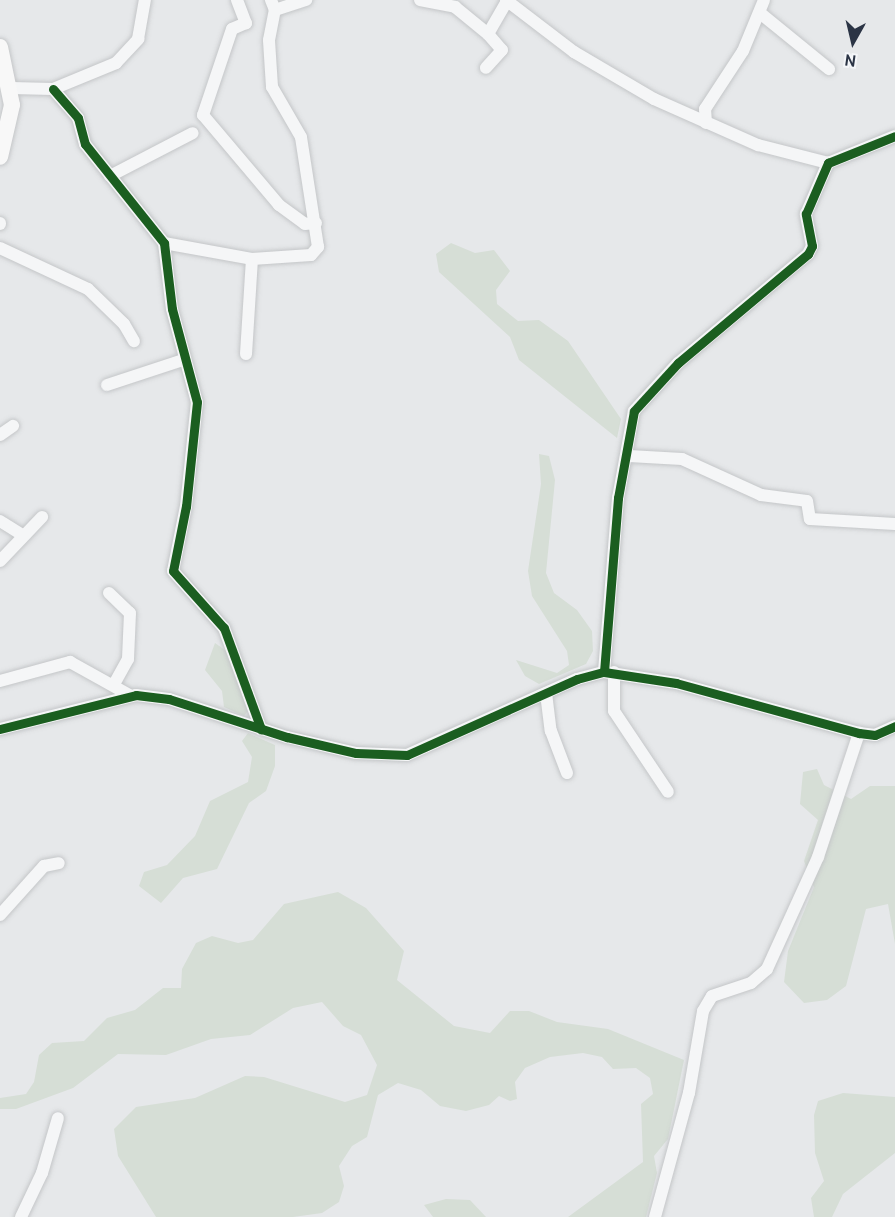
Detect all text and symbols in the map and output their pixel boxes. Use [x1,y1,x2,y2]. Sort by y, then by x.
north arrow [823,12,883,72]
text: N [844,50,857,71]

